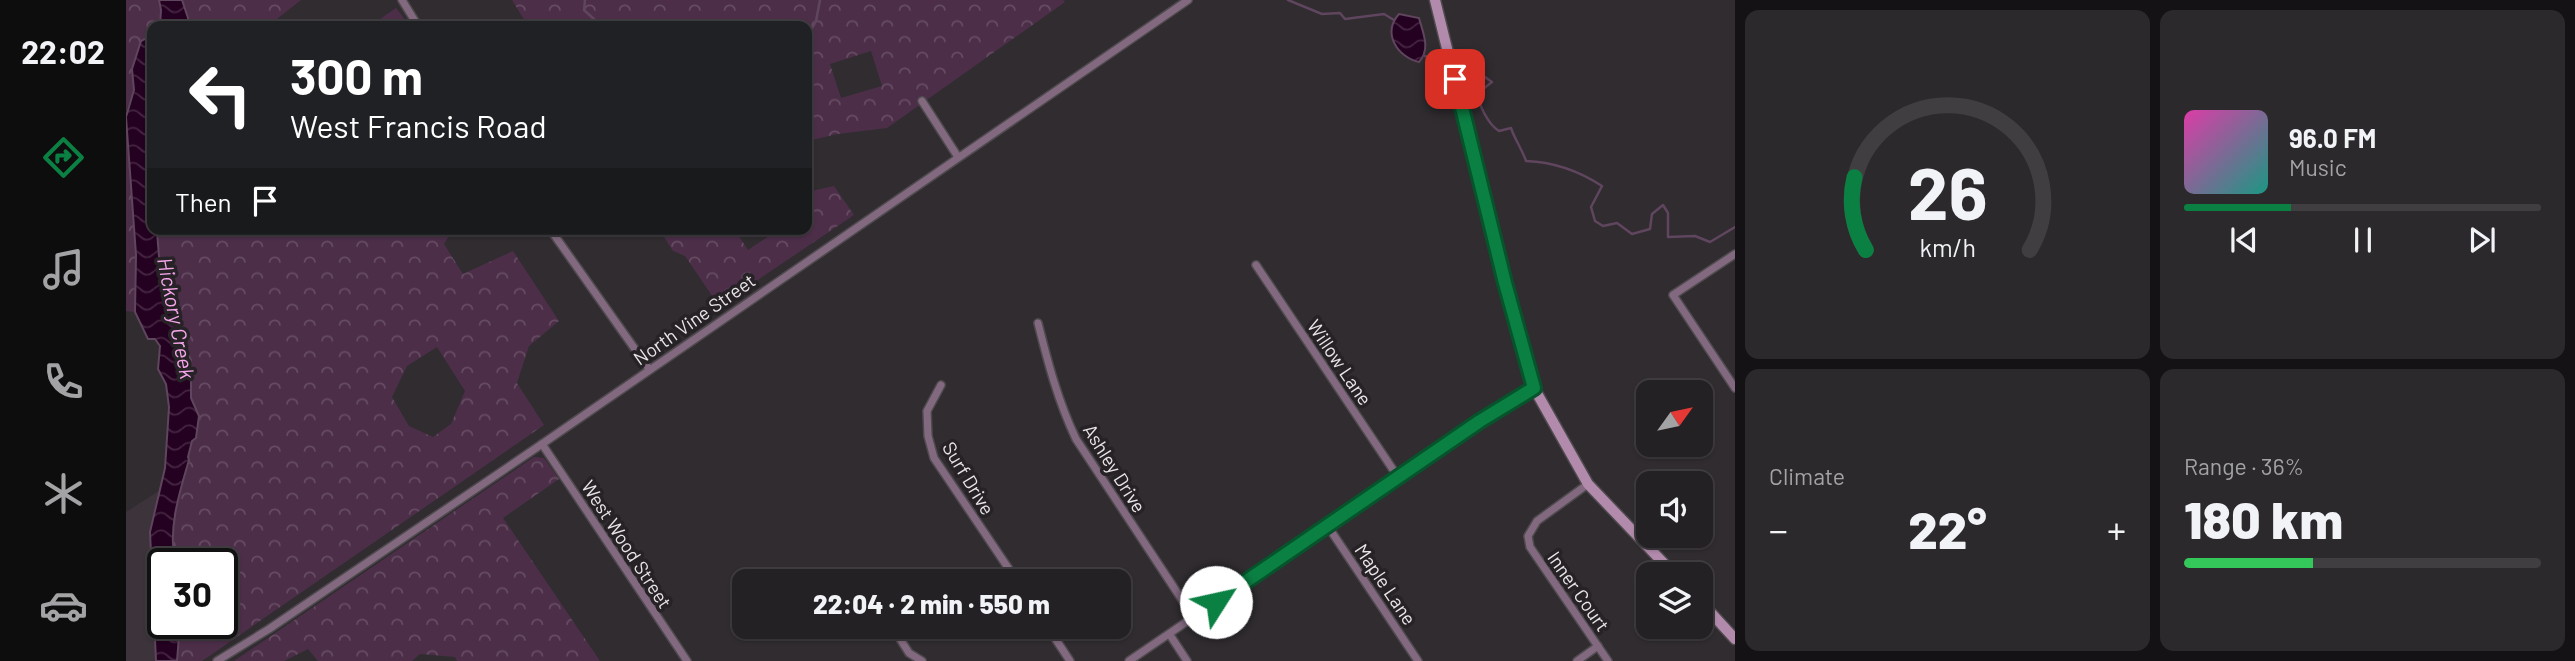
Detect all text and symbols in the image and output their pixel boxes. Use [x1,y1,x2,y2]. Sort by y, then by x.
text: 22:02 [21,32,105,70]
text: 300 m [290,46,423,105]
icon: left [175,49,266,140]
pin [1425,49,1485,109]
icon: arrive [1436,60,1474,98]
text: West Francis Road [290,106,547,144]
text: 96.0 FM [2289,122,2376,153]
icon: directions [39,133,88,182]
text: 26 [1908,148,1987,236]
text: Music [2289,153,2347,181]
icon: arrive [246,182,284,220]
text: Then [175,186,232,217]
icon: previous [2225,221,2263,259]
icon: pause [2344,221,2382,259]
icon: next [2463,221,2501,259]
text: km/h [1919,232,1976,262]
icon: music [39,245,88,294]
water label: Hickory Creek [153,255,201,382]
street label: North Vine Street [629,268,759,370]
street label: Willow Lane [1303,315,1377,409]
icon: phone [39,357,88,406]
north arrow [1636,380,1713,457]
map controls [1636,380,1713,639]
street label: Ashley Drive [1079,419,1151,517]
street label: Surf Drive [938,437,1000,519]
text: Range · 36% [2184,452,2304,480]
text: Climate [1769,462,1845,490]
icon: climate [39,469,88,518]
button: sound [1636,471,1713,548]
street label: West Wood Street [577,476,677,612]
text: 180 km [2184,487,2343,549]
text: 22° [1908,497,1987,559]
text: − [1769,506,1788,552]
text: + [2107,506,2126,552]
street label: Maple Lane [1351,539,1421,629]
street label: Inner Court [1543,547,1615,635]
speed limit sign: 30 [147,548,238,639]
button: layers [1636,562,1713,639]
position arrow [1179,565,1253,639]
icon: car [39,581,88,630]
text: 22:04 · 2 min · 550 m [813,588,1050,619]

